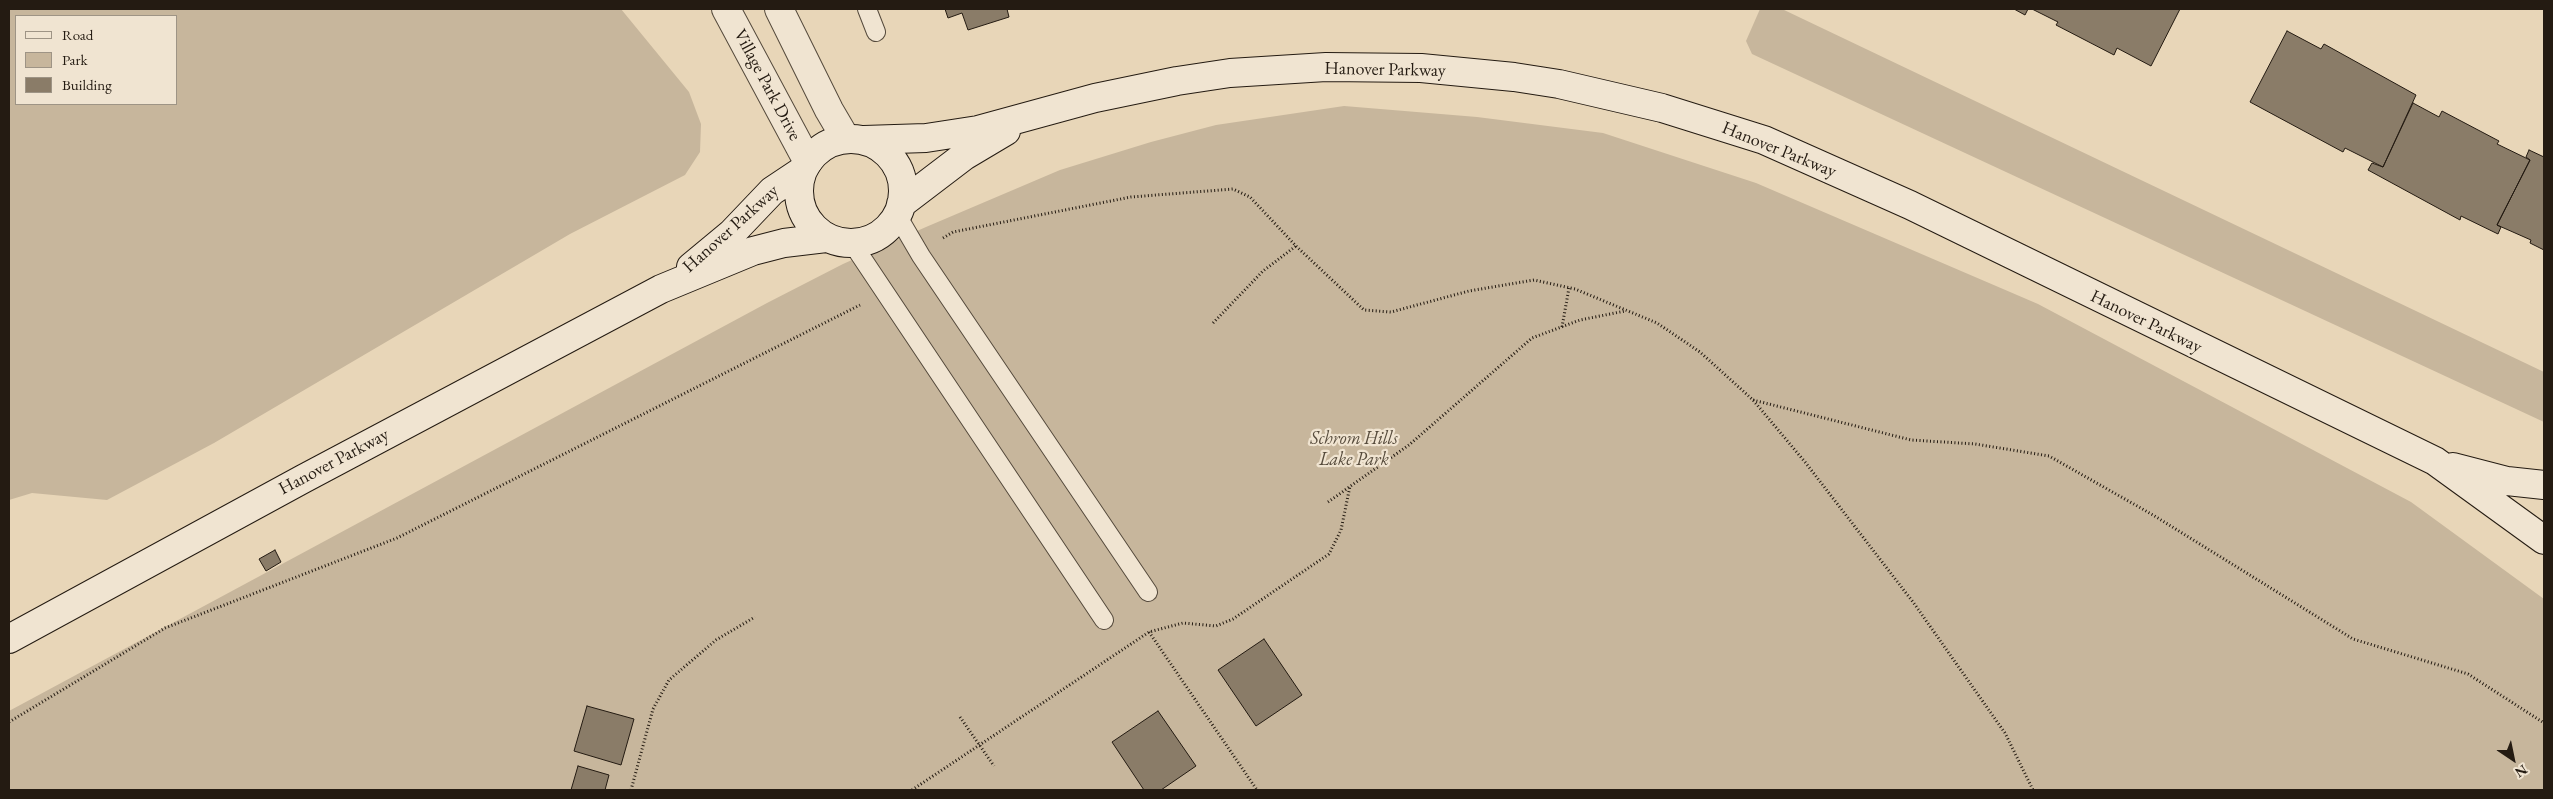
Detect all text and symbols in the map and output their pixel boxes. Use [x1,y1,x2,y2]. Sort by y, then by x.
legend [15,15,178,105]
text: Road [62,25,93,44]
street label: Village Park Drive [729,26,805,144]
text: Park [62,50,88,69]
street label: Hanover Parkway [1324,58,1446,82]
text: Building [62,75,112,94]
street label: Hanover Parkway [1719,117,1839,183]
street label: Hanover Parkway [679,180,783,278]
street label: Hanover Parkway [2087,286,2205,358]
street label: Hanover Parkway [275,424,393,500]
park label: Schrom Hills Lake Park [1310,428,1398,470]
north arrow [2488,734,2538,784]
text: N [2512,761,2531,782]

